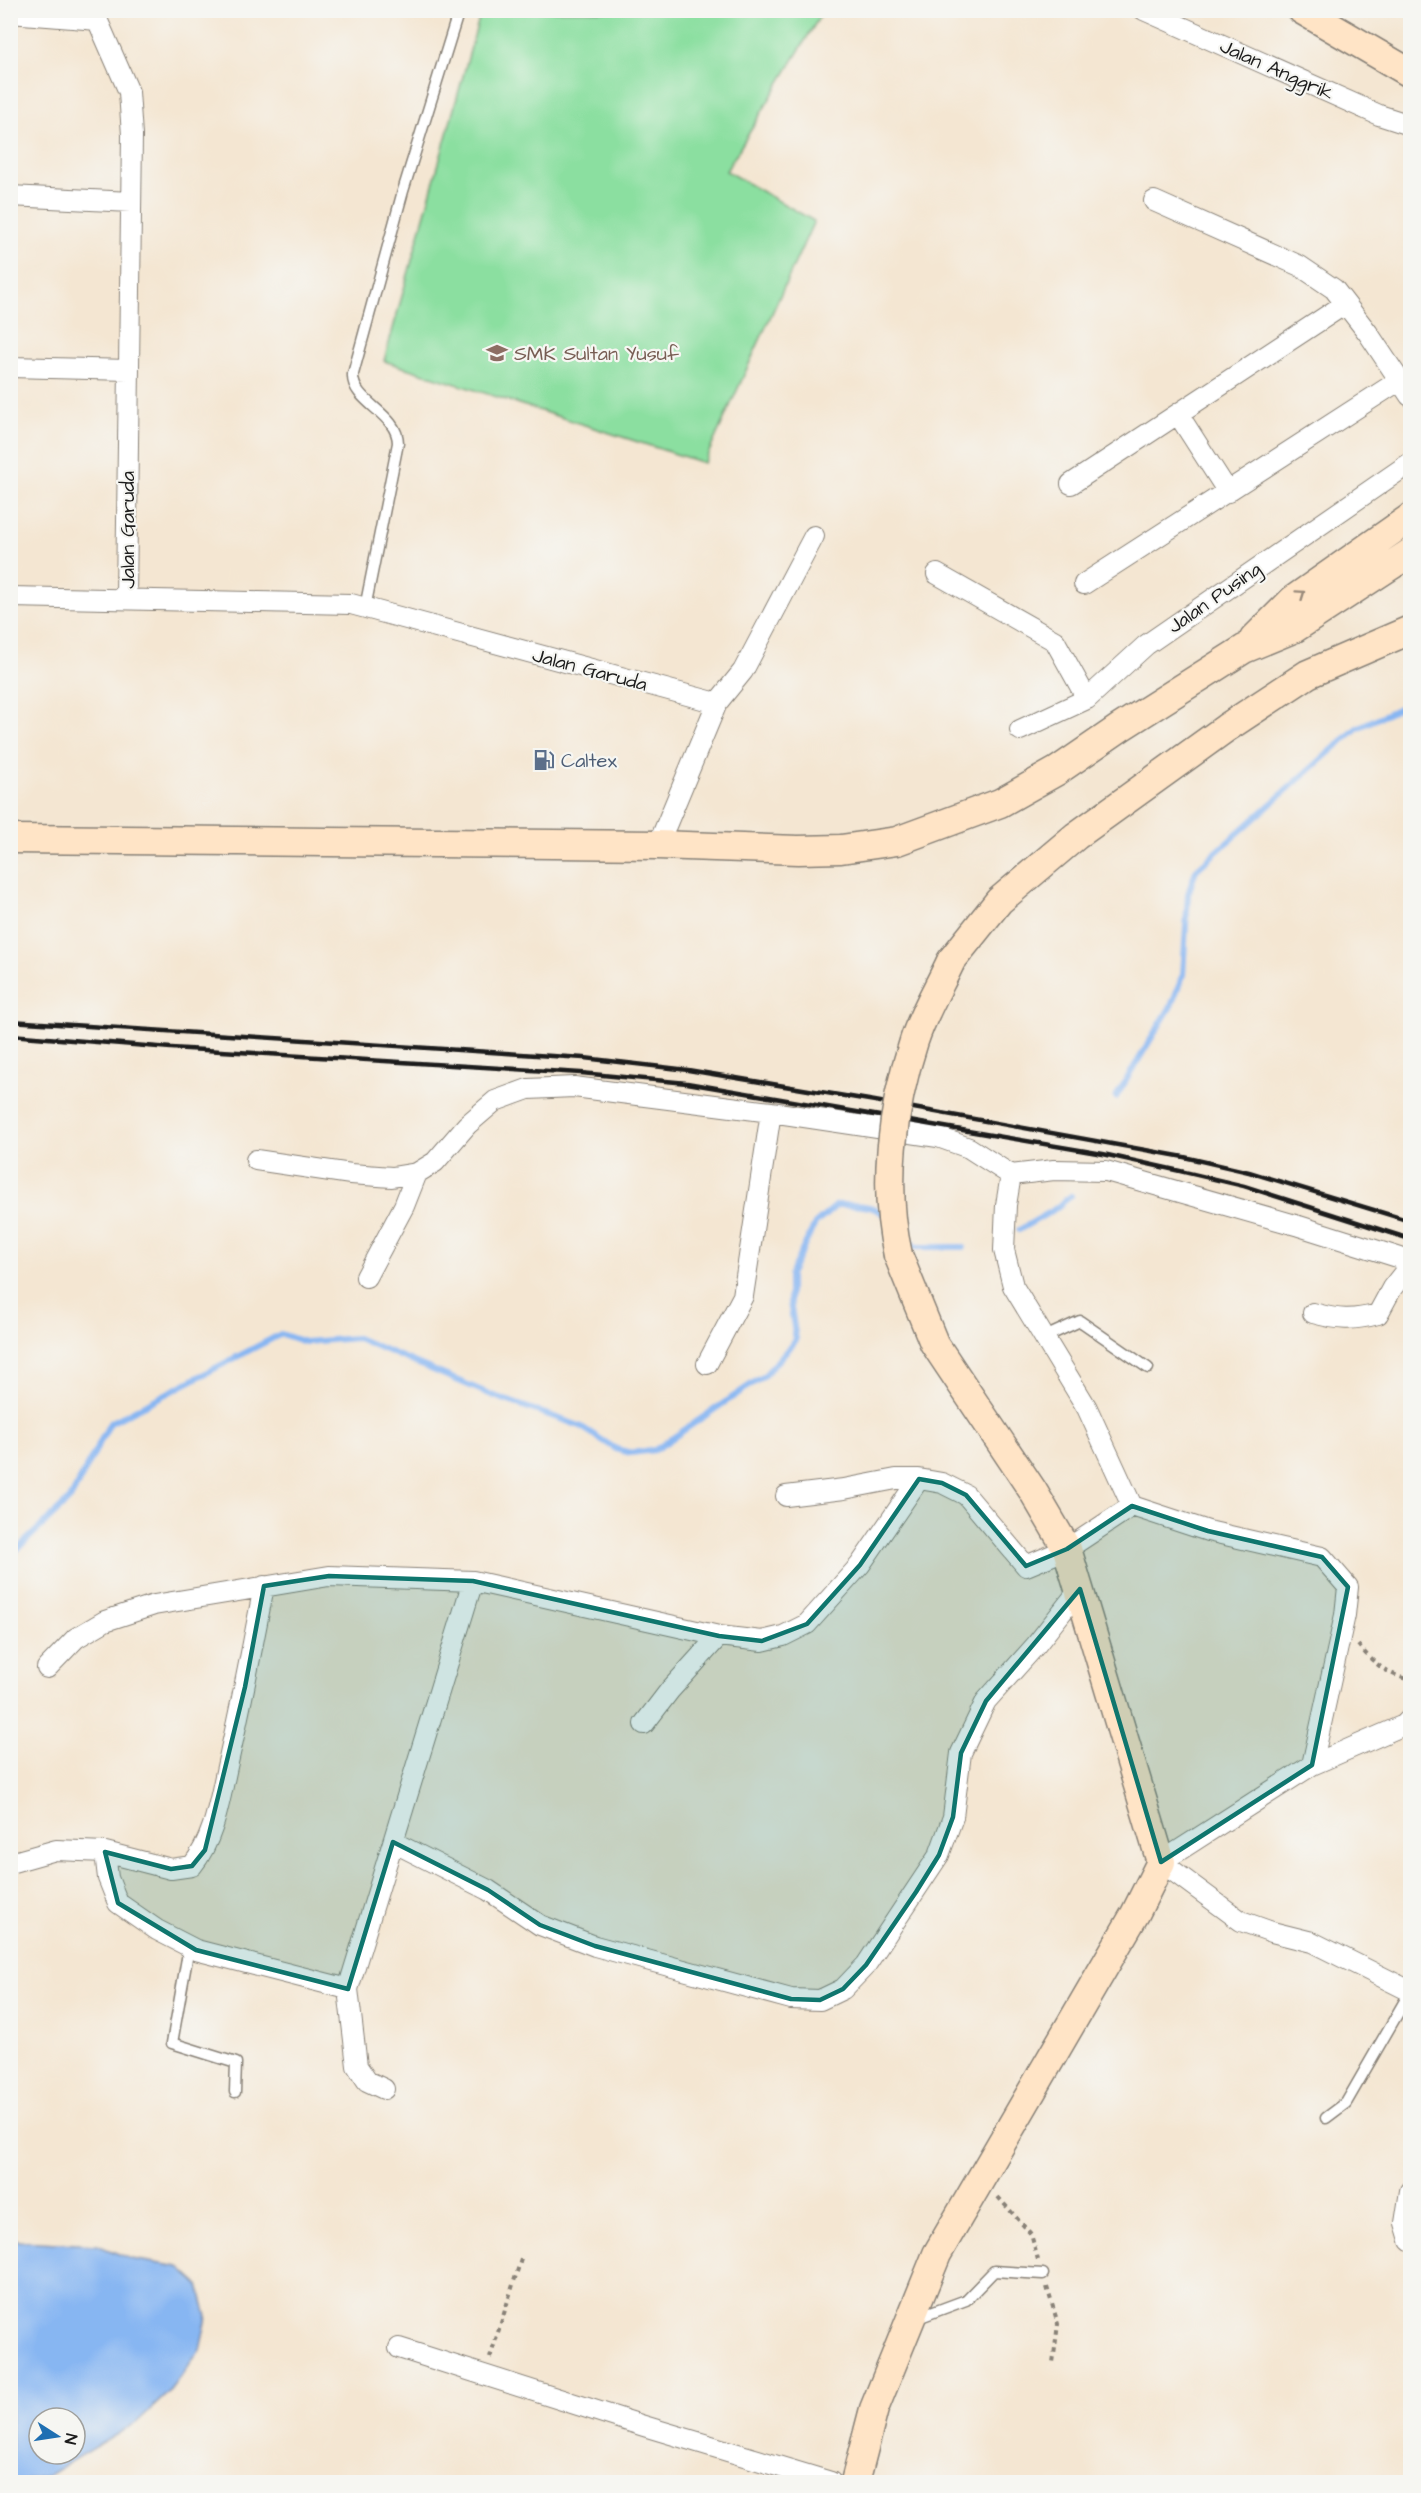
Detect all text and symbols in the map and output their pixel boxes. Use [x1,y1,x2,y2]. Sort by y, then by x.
street label: Jalan Anggrik [1215,32,1338,108]
place label: SMK Sultan Yusuf [514,340,679,368]
school or university icon: SMK Sultan Yusuf [485,341,509,365]
street label: Jalan Garuda [114,471,142,589]
street label: Jalan Pusing [1162,555,1268,641]
one-way arrow [1294,591,1305,602]
street label: Jalan Garuda [529,641,650,699]
place label: Caltex [561,747,617,775]
fuel station icon: Caltex [532,748,556,772]
north arrow [27,2406,87,2466]
text: N [59,2432,82,2446]

